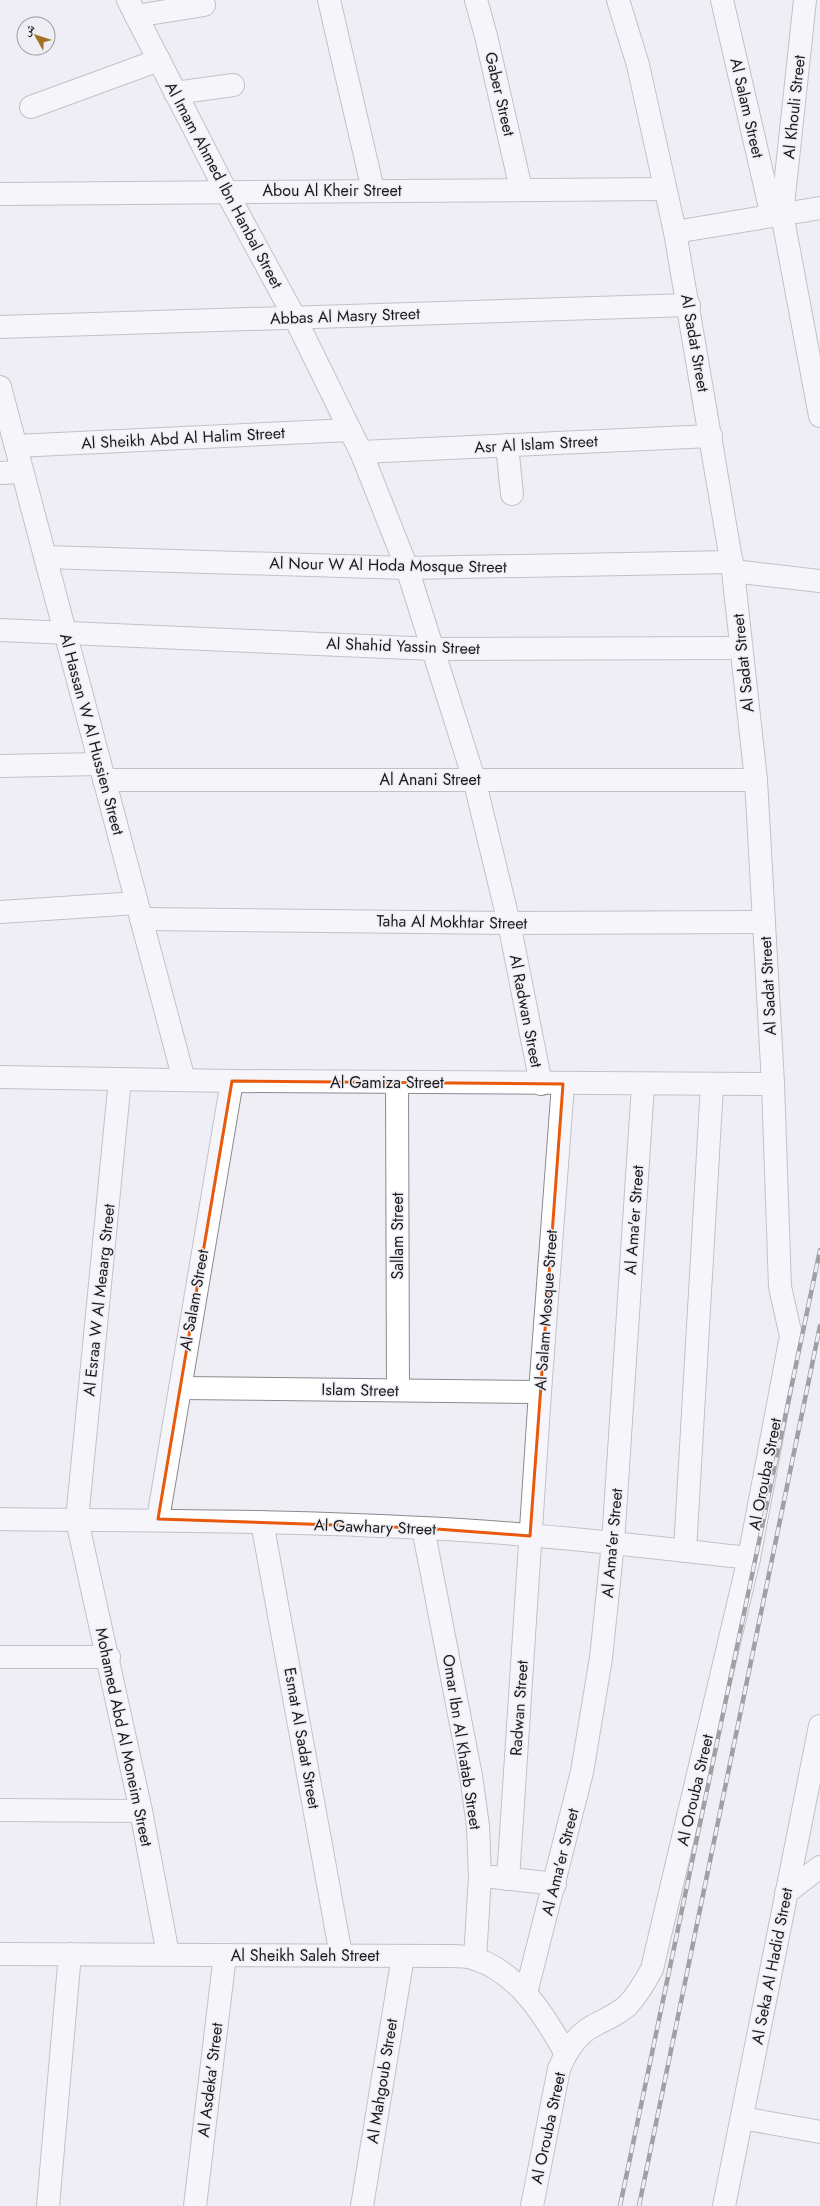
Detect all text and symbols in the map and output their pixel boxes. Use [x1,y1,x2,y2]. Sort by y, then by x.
north arrow [16,16,56,56]
text: ش [18,20,38,39]
street label: Gaber Street [479,50,521,139]
street label: Al Khouli Street [777,54,811,160]
street label: Al Salam Street [724,56,770,161]
street label: Al Imam Ahmed Ibn Hanbal Street [160,78,289,293]
street label: Abou Al Kheir Street [263,179,402,202]
street label: Al Sadat Street [675,292,715,394]
street label: Abbas Al Masry Street [270,302,420,330]
street label: Al Sheikh Abd Al Halim Street [81,421,286,455]
street label: Asr Al Islam Street [474,429,598,459]
street label: Al Nour W Al Hoda Mosque Street [269,551,507,579]
street label: Al Sadat Street [726,612,760,714]
street label: Al Hassan W Al Hussien Street [54,630,130,838]
street label: Al Shahid Yassin Street [326,632,480,660]
street label: Al Anani Street [379,768,481,791]
street label: Taha Al Mokhtar Street [377,909,528,935]
street label: Al Sadat Street [754,936,782,1036]
street label: Al Radwan Street [504,952,548,1070]
street label: Al Gamiza Street [330,1071,444,1094]
street label: Al Ama'er Street [619,1164,649,1276]
street label: Sallam Street [386,1192,409,1279]
street label: Al Esraa W Al Meaarg Street [77,1202,121,1397]
street label: Al Salam Mosque Street [529,1229,563,1391]
street label: Al Salam Street [174,1247,214,1352]
street label: Islam Street [321,1378,399,1402]
street label: Al Orouba Street [743,1416,787,1532]
street label: Al Ama'er Street [596,1487,628,1599]
street label: Al Gawhary Street [314,1513,437,1541]
street label: Mohamed Abd Al Moneim Street [90,1626,158,1849]
street label: Omar Ibn Al Khatab Street [437,1653,487,1831]
street label: Radwan Street [504,1659,534,1757]
street label: Esmat Al Sadat Street [278,1665,326,1811]
street label: Al Orouba Street [671,1732,719,1848]
street label: Al Ama'er Street [536,1806,584,1918]
street label: Al Seka Al Hadid Street [746,1886,799,2046]
street label: Al Sheikh Saleh Street [231,1944,379,1967]
street label: Al Mahgoub Street [361,2017,403,2145]
street label: Al Asdeka' Street [192,2021,228,2139]
street label: Al Orouba Street [525,2070,571,2186]

